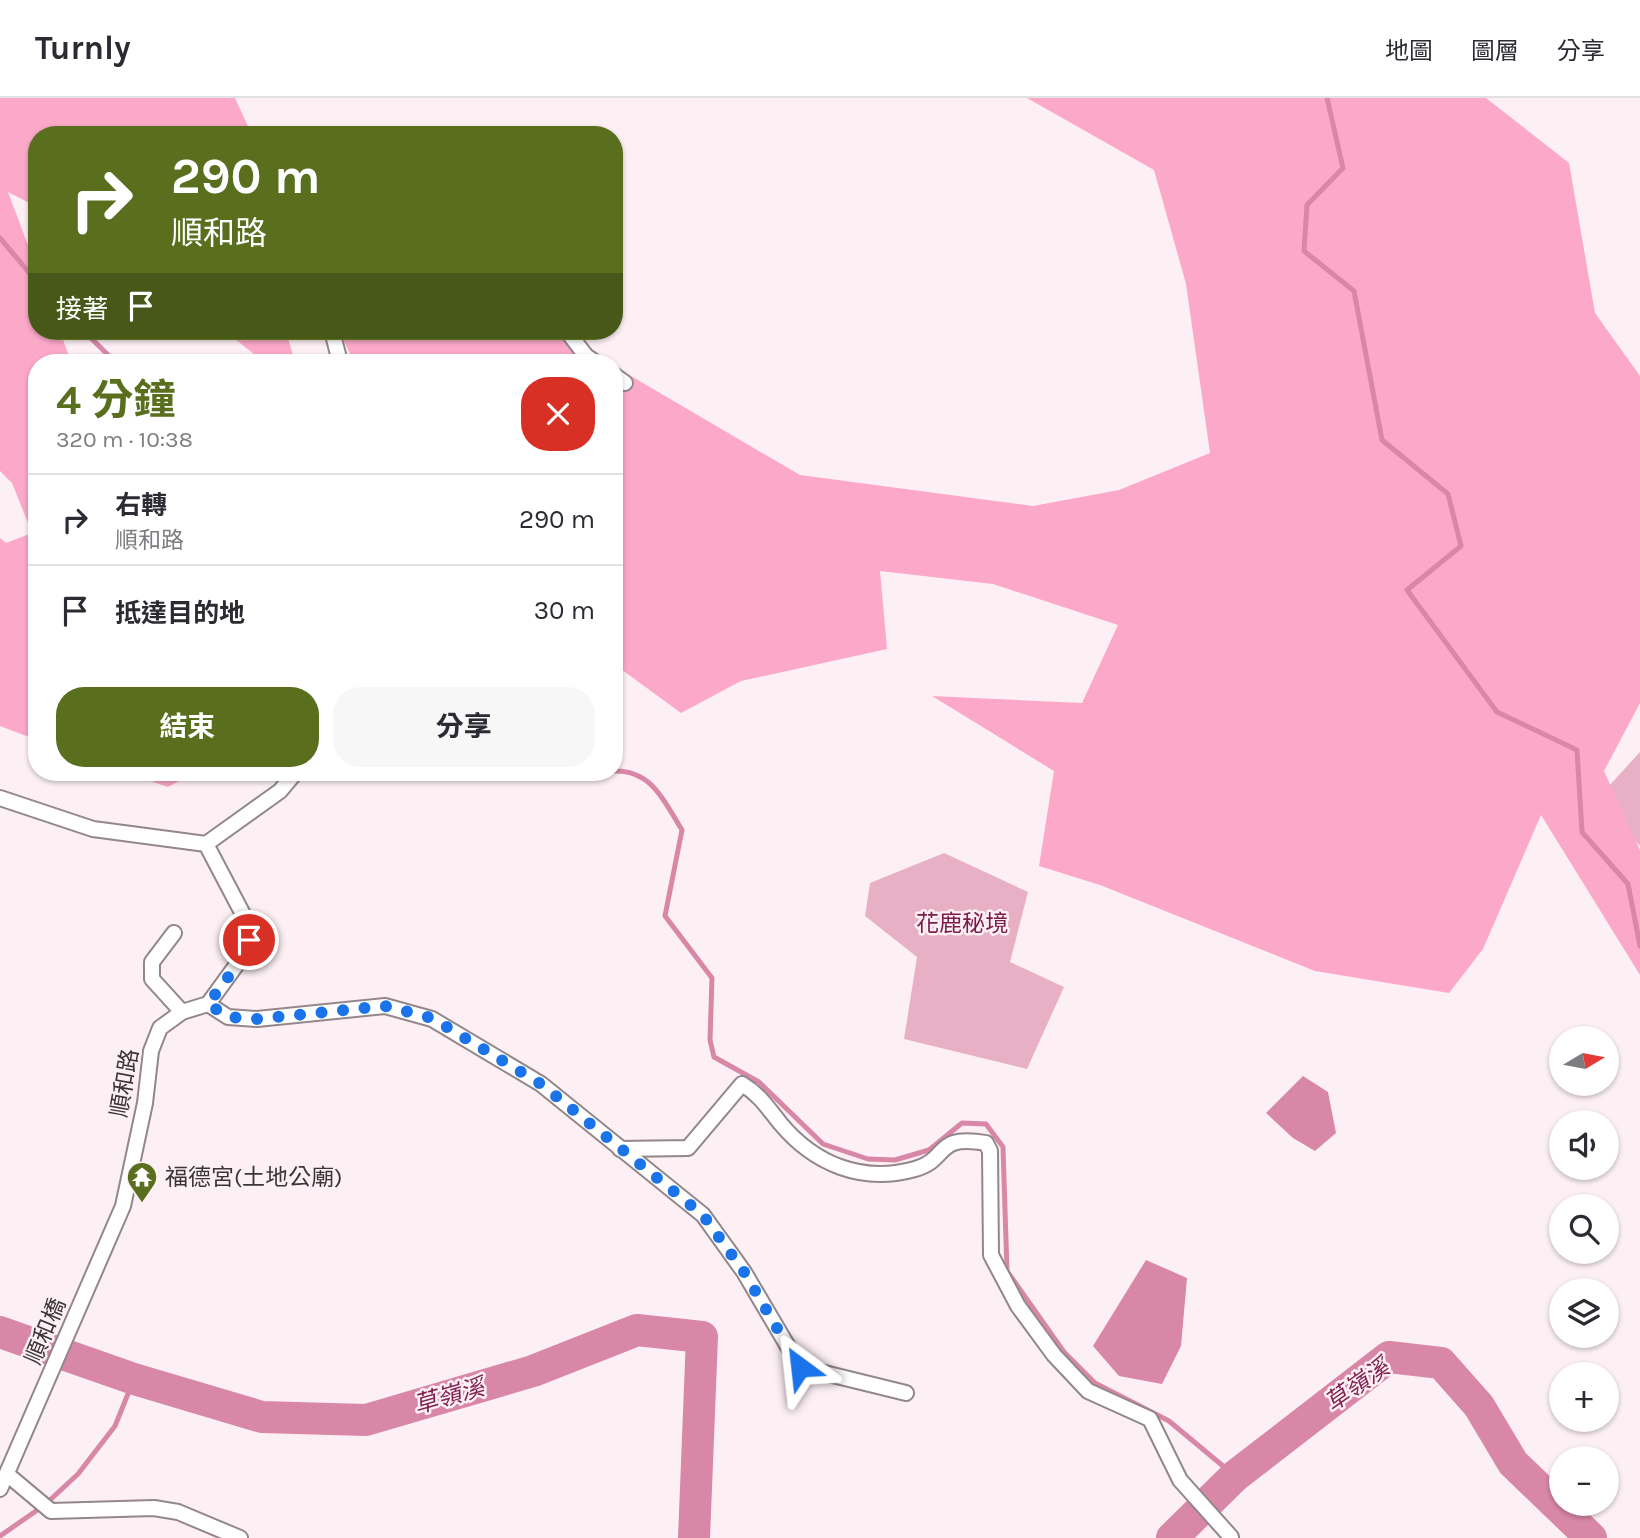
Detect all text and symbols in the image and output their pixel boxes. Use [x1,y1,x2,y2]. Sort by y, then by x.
text: Turnly [35,29,131,67]
text: 地圖 [1385,37,1433,65]
text: 圖層 [1471,37,1519,65]
text: 分享 [1557,37,1605,65]
text: 290 m [171,148,320,205]
icon: right [56,154,147,245]
text: 順和路 [171,215,267,252]
icon: arrive [122,287,160,325]
text: 接著 [56,294,108,325]
text: 4 分鐘 [56,375,176,425]
button: close [521,377,595,451]
text: 320 m · 10:38 [56,426,193,453]
text: 右轉 [115,490,167,521]
icon: right [56,501,94,539]
text: 290 m [519,504,595,535]
text: 順和路 [115,527,184,554]
icon: arrive [56,592,94,630]
text: 30 m [534,595,595,626]
text: 抵達目的地 [115,598,245,629]
button: 結束 [56,687,319,767]
button: 分享 [333,687,595,767]
pin [219,910,279,970]
park label: 花鹿秘境 [916,910,1008,937]
icon: arrive [230,921,268,959]
north arrow [1549,1026,1619,1096]
map controls [1549,1026,1619,1516]
street label: 順和路 [105,1047,144,1119]
button: sound [1549,1110,1619,1180]
temple icon: 福德宮(土地公廟) [125,1160,159,1204]
place label: 福德宮(土地公廟) [165,1164,342,1191]
button: search [1549,1194,1619,1264]
button: layers [1549,1278,1619,1348]
street label: 順和橋 [20,1294,71,1368]
position arrow [763,1330,837,1404]
water label: 草嶺溪 [1319,1351,1397,1417]
button: + [1549,1362,1619,1432]
water label: 草嶺溪 [411,1372,490,1419]
button: − [1549,1446,1619,1516]

